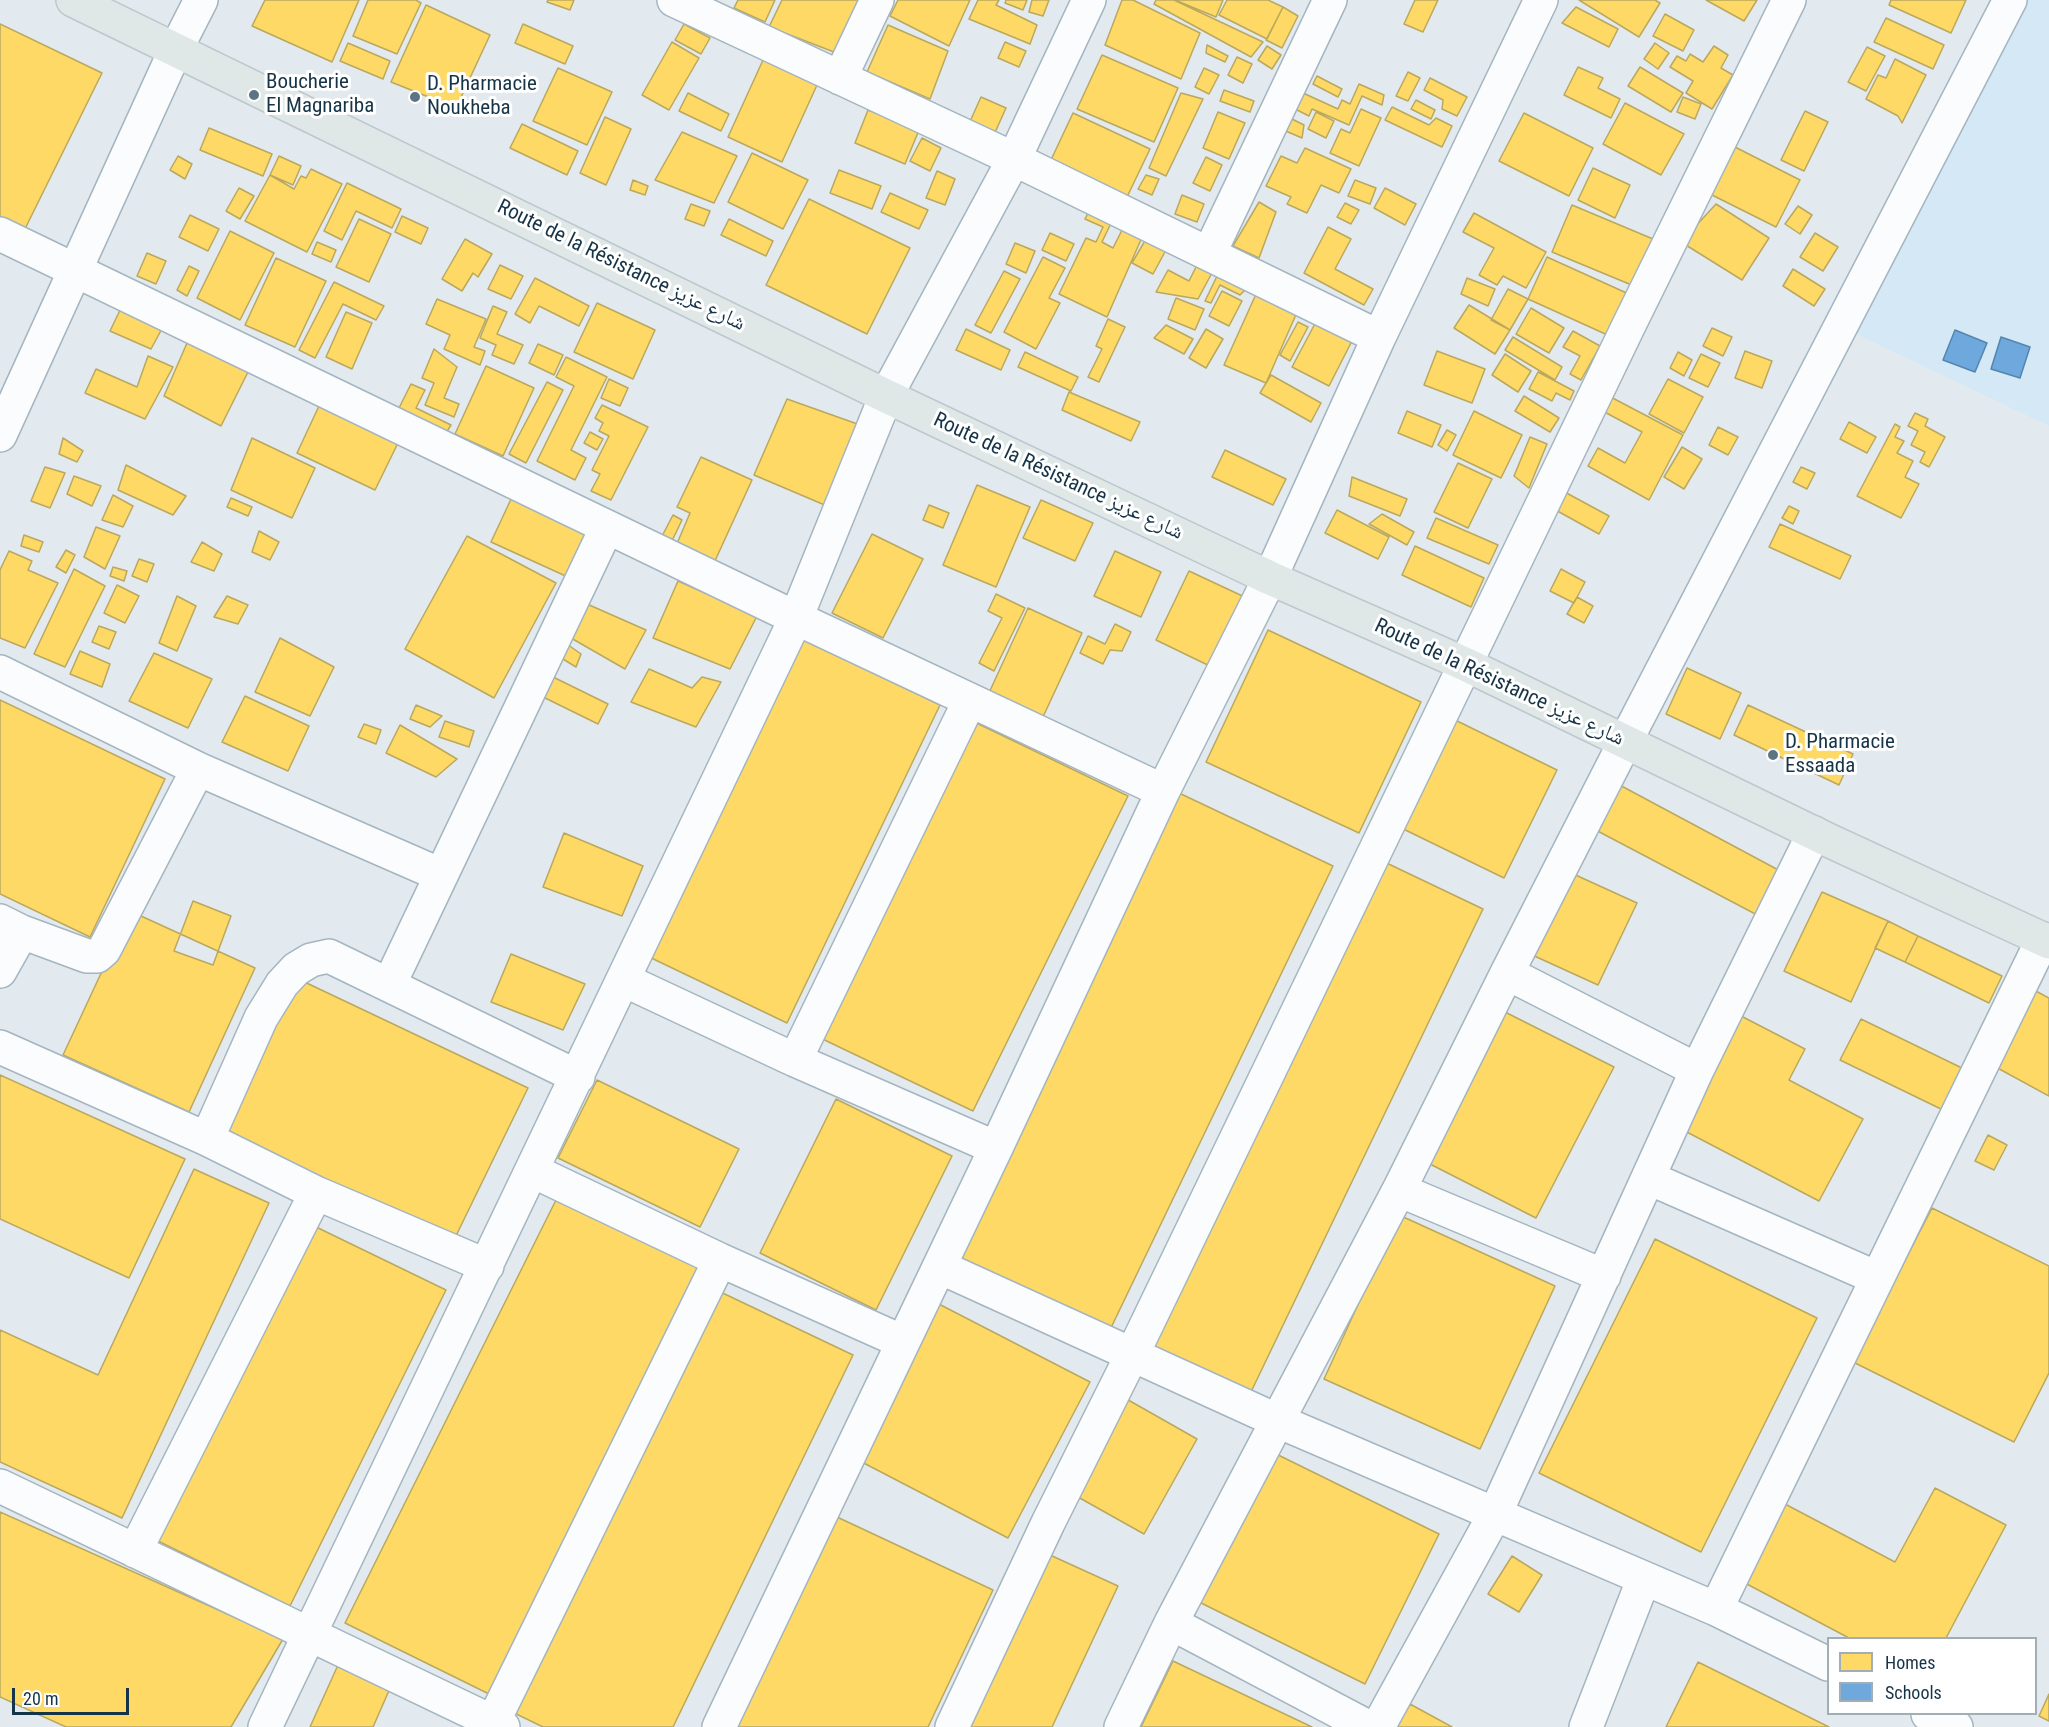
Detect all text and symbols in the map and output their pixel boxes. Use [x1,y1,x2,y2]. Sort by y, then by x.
place label: Boucherie El Magnariba [266,70,374,120]
place label: D. Pharmacie Noukheba [427,72,537,122]
marker: Boucherie El Magnariba [247,88,261,102]
marker: D. Pharmacie Noukheba [408,90,422,104]
street label: Route de la Résistance شارع عزيز [493,195,749,337]
street label: Route de la Résistance شارع عزيز [929,408,1187,546]
street label: Route de la Résistance شارع عزيز [1370,614,1628,752]
place label: D. Pharmacie Essaada [1785,730,1895,780]
marker: D. Pharmacie Essaada [1766,748,1780,762]
legend [1827,1637,2037,1715]
text: Homes [1885,1652,1935,1673]
scale bar [15,1676,132,1714]
text: Schools [1885,1682,1942,1703]
text: 20 m [23,1688,58,1709]

